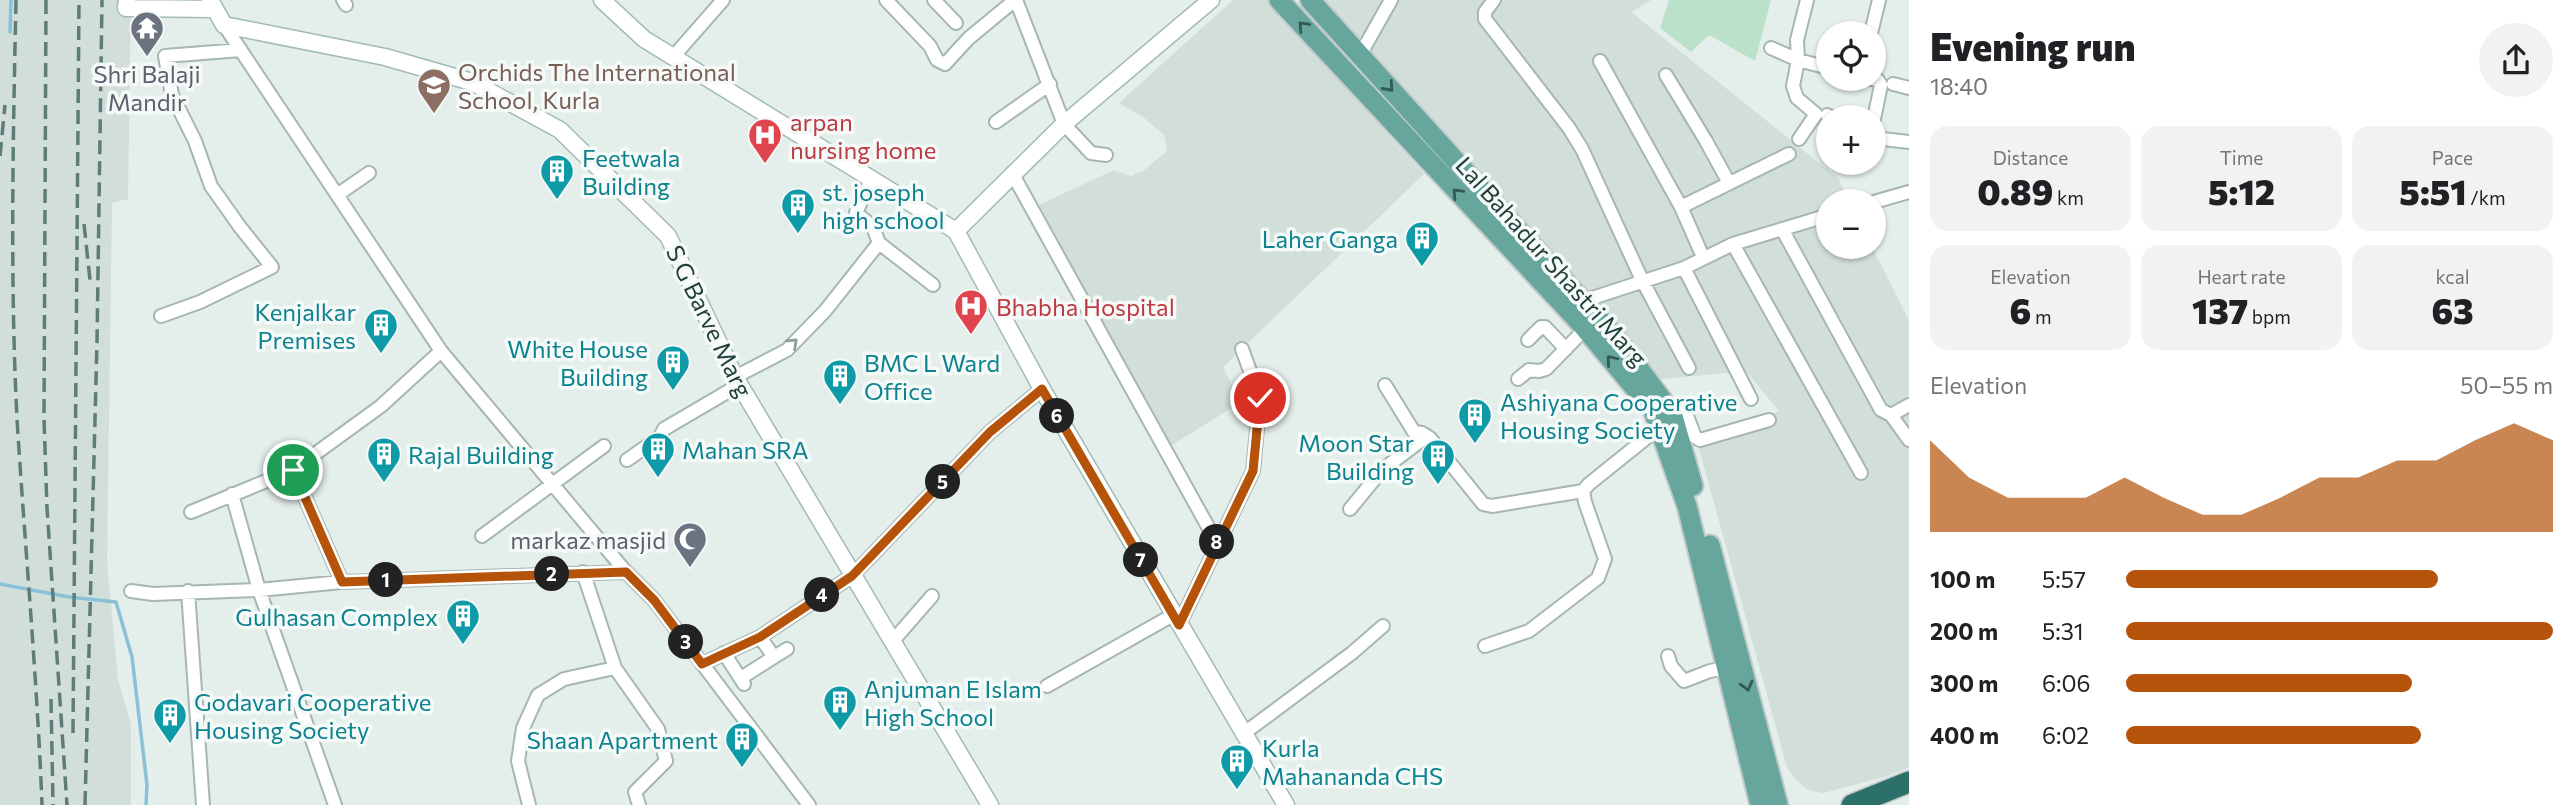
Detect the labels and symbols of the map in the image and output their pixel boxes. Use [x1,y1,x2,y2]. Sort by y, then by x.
temple icon: Shri Balaji Mandir [128,9,166,58]
one-way arrow [1298,21,1311,34]
place label: Orchids The International School, Kurla [458,57,736,114]
place label: Shri Balaji Mandir [93,59,201,116]
school or university icon: Orchids The International School, Kurla [415,66,453,115]
one-way arrow [1381,79,1393,92]
place label: arpan nursing home [790,107,936,164]
hospital icon: arpan nursing home [746,116,784,165]
place label: Feetwala Building [582,143,680,200]
street label: Lal Bahadur Shastri Marg [1450,150,1654,372]
building icon: Feetwala Building [538,152,576,201]
place label: st. joseph high school [822,177,945,234]
building icon: st. joseph high school [779,186,817,235]
one-way arrow [1453,188,1466,201]
building icon: Laher Ganga [1403,219,1441,268]
place label: Laher Ganga [1262,224,1398,253]
street label: S G Barve Marg [661,240,759,402]
hospital icon: Bhabha Hospital [952,287,990,336]
place label: Bhabha Hospital [996,292,1175,321]
place label: Kenjalkar Premises [254,297,356,354]
building icon: Kenjalkar Premises [362,306,400,355]
place label: White House Building [507,334,648,391]
one-way arrow [785,339,798,351]
building icon: White House Building [654,343,692,392]
place label: BMC L Ward Office [864,348,1000,405]
one-way arrow [1607,356,1619,369]
building icon: BMC L Ward Office [821,357,859,406]
pin [1230,368,1290,428]
place label: Ashiyana Cooperative Housing Society [1500,387,1737,444]
building icon: Ashiyana Cooperative Housing Society [1456,396,1494,445]
pin: 6 [1040,398,1074,434]
place label: Moon Star Building [1298,428,1414,485]
building icon: Mahan SRA [639,430,677,479]
building icon: Rajal Building [365,435,403,484]
place label: Mahan SRA [682,435,809,464]
building icon: Moon Star Building [1419,437,1457,486]
pin [263,440,323,500]
place label: Rajal Building [408,440,554,469]
pin: 5 [926,464,960,500]
mosque icon: markaz masjid [671,520,709,569]
pin: 8 [1200,524,1234,560]
place label: markaz masjid [510,525,666,554]
pin: 7 [1124,542,1158,578]
pin: 2 [534,556,570,592]
pin: 1 [368,562,404,598]
pin: 4 [804,578,840,612]
building icon: Gulhasan Complex [444,597,482,646]
place label: Gulhasan Complex [235,602,438,631]
pin: 3 [668,624,704,660]
place label: Anjuman E Islam High School [864,674,1042,731]
one-way arrow [1739,679,1753,691]
building icon: Anjuman E Islam High School [821,683,859,732]
place label: Godavari Cooperative Housing Society [194,687,431,744]
building icon: Godavari Cooperative Housing Society [151,696,189,745]
building icon: Shaan Apartment [723,720,761,769]
place label: Shaan Apartment [527,725,718,754]
place label: Kurla Mahananda CHS [1262,733,1443,790]
building icon: Kurla Mahananda CHS [1218,742,1256,791]

